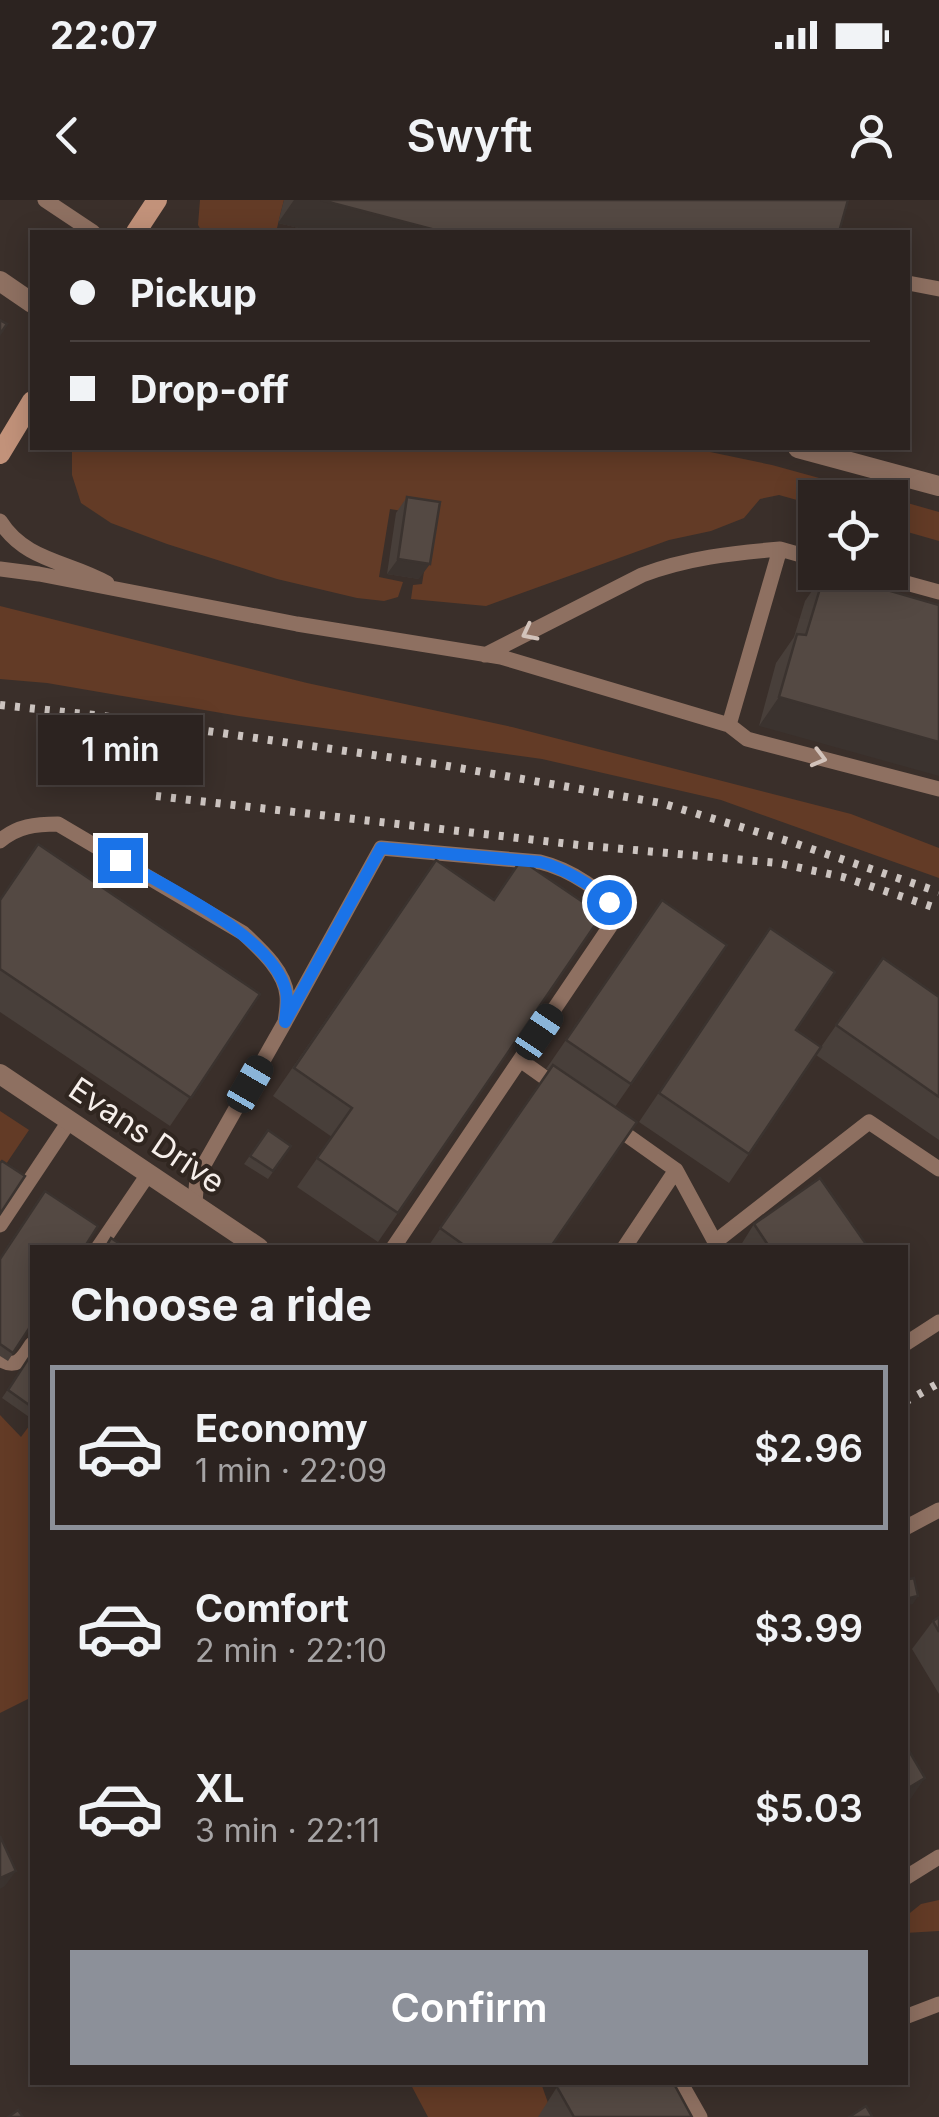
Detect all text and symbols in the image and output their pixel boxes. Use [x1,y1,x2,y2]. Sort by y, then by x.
text: 22:07 [50,12,158,58]
icon: back [40,108,95,163]
text: Swyft [407,108,532,163]
icon: person [844,108,899,163]
text: Pickup [130,270,257,316]
text: Drop-off [130,366,289,412]
map controls [798,480,908,590]
button: locate [798,480,908,590]
one-way arrow [521,620,539,640]
callout: 1 min [38,715,202,785]
text: 1 min [81,730,160,769]
one-way arrow [810,747,827,768]
route end [98,838,143,883]
route start [587,880,632,925]
car [510,999,568,1065]
car [222,1051,278,1117]
street label: Evans Drive [62,1069,232,1201]
text: Choose a ride [70,1277,372,1332]
icon: car [75,1403,165,1493]
text: Economy [195,1405,368,1451]
text: $2.96 [754,1425,863,1471]
text: 1 min · 22:09 [195,1451,387,1490]
icon: car [75,1583,165,1673]
text: Comfort [195,1585,349,1631]
text: $3.99 [755,1605,863,1651]
text: 2 min · 22:10 [195,1631,387,1670]
icon: car [75,1763,165,1853]
text: XL [195,1765,245,1811]
text: $5.03 [755,1785,863,1831]
text: 3 min · 22:11 [195,1811,380,1850]
button: Confirm [70,1950,868,2065]

